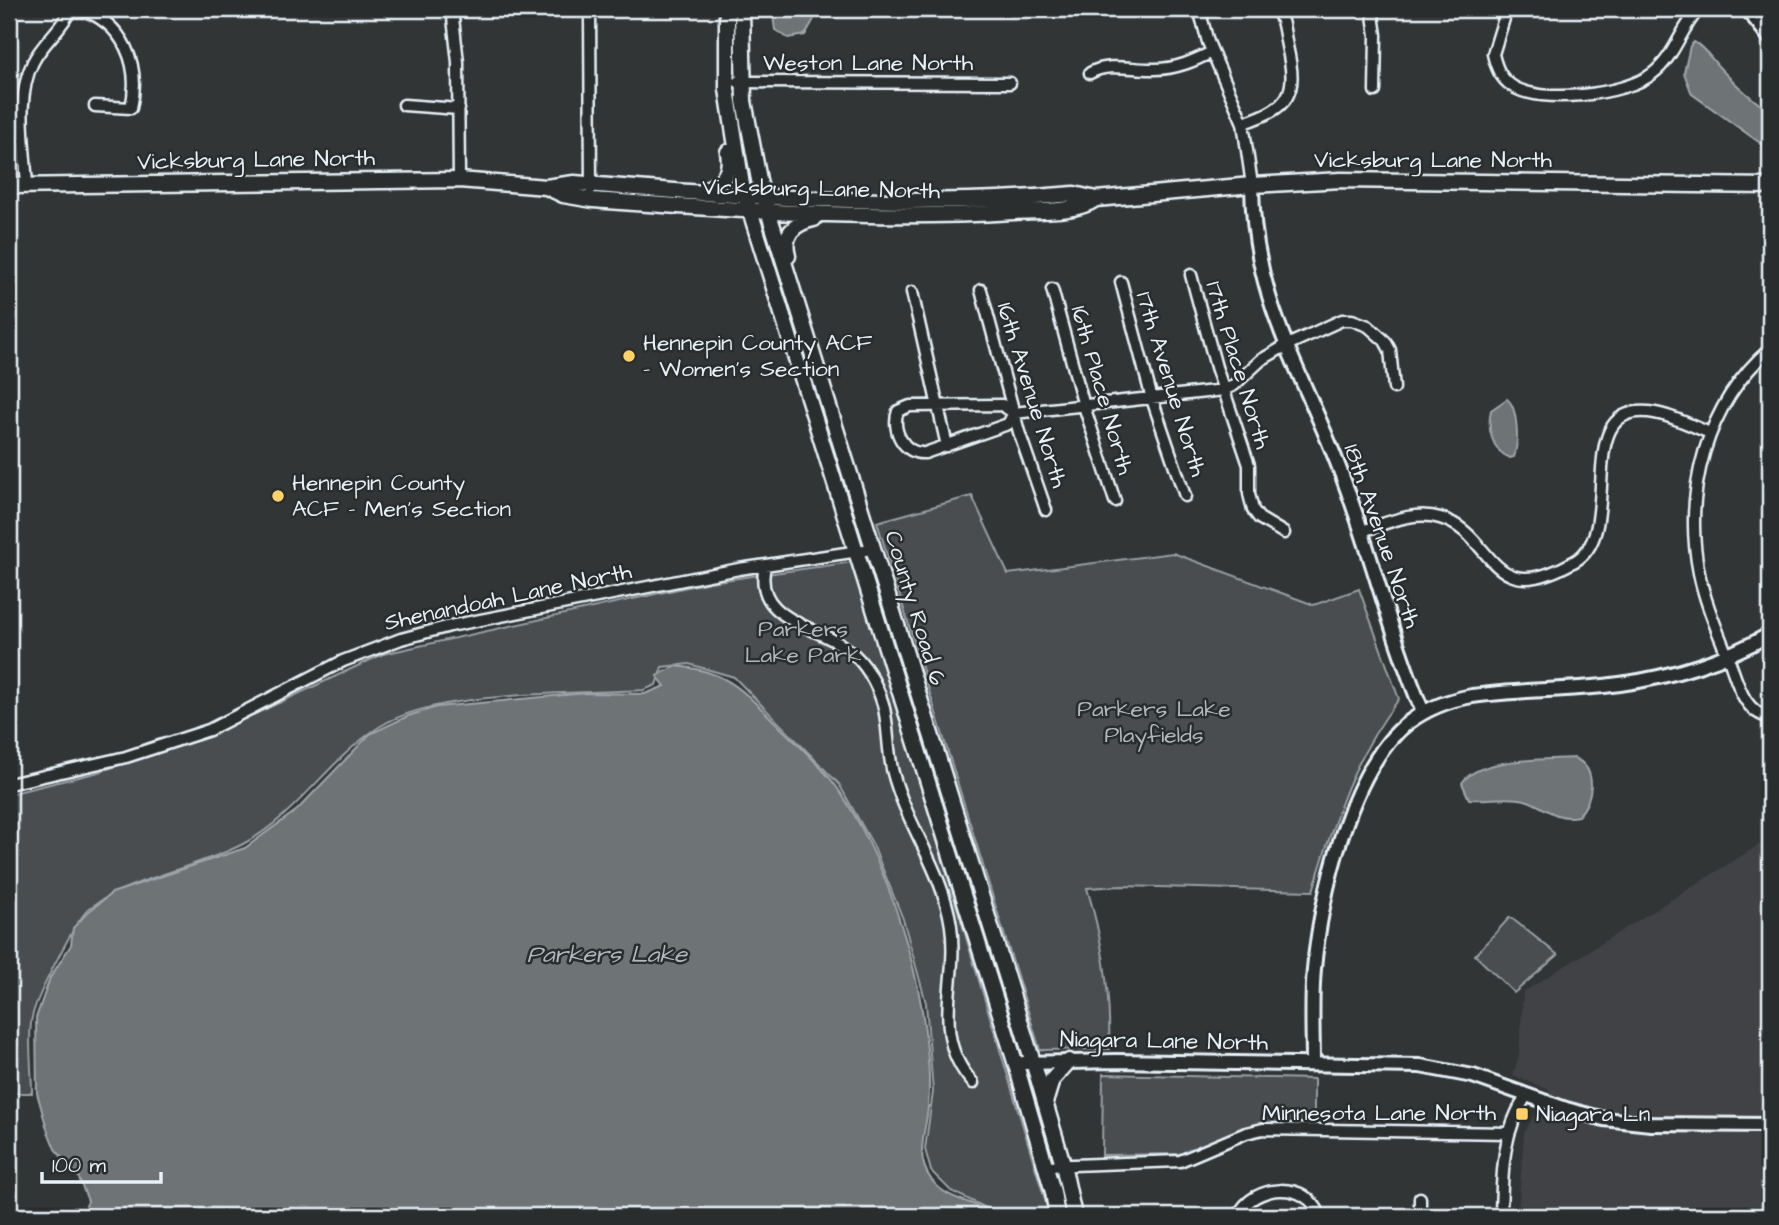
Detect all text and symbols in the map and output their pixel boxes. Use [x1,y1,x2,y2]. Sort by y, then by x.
street label: Weston Lane North [763,47,974,79]
street label: Vicksburg Lane North [137,142,376,179]
street label: Vicksburg Lane North [1314,144,1553,177]
street label: Vicksburg Lane North [702,171,941,208]
street label: 17th Place North [1197,277,1279,453]
street label: 17th Avenue North [1128,288,1214,481]
street label: 16th Avenue North [989,299,1076,492]
street label: 16th Place North [1063,302,1142,479]
place label: Hennepin County ACF - Women's Section [643,327,872,385]
marker: Hennepin County ACF - Women's Section [621,348,637,364]
street label: 18th Avenue North [1336,440,1429,633]
place label: Hennepin County ACF - Men's Section [292,467,511,525]
marker: Hennepin County ACF - Men's Section [270,488,286,504]
street label: County Road 6 [875,527,954,689]
street label: Shenandoah Lane North [381,555,635,639]
park label: Parkers Lake Park [745,613,861,671]
park label: Parkers Lake Playfields [1077,693,1231,752]
water label: Parkers Lake [527,938,688,972]
street label: Niagara Lane North [1060,1023,1269,1060]
street label: Minnesota Lane North [1262,1097,1497,1129]
place label: Niagara Ln [1536,1098,1650,1131]
marker: Niagara Ln [1514,1106,1530,1122]
scale bar [42,1141,161,1185]
text: 100 m [52,1151,107,1180]

